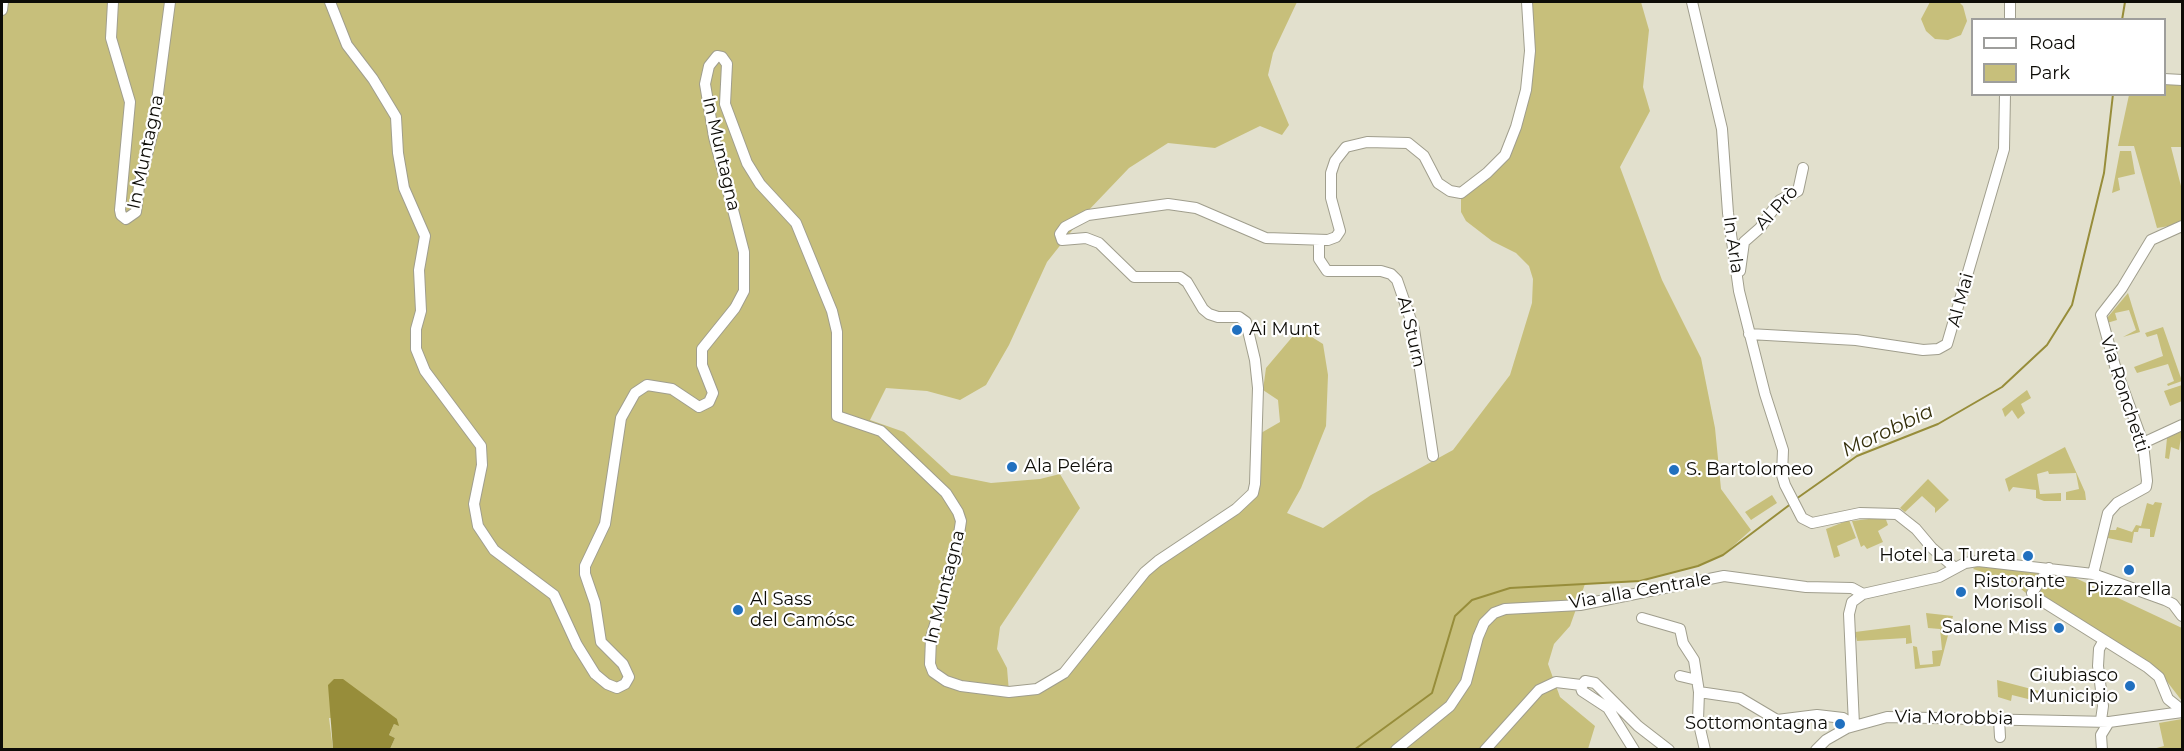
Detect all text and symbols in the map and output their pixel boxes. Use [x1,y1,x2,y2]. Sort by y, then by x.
legend [1971,18,2166,96]
text: Road [2029,32,2076,54]
text: Park [2029,62,2070,84]
street label: In Muntagna [123,93,169,211]
street label: In Muntagna [697,95,745,213]
street label: Al Prò [1751,181,1803,235]
street label: In Arla [1718,215,1748,275]
street label: Al Mai [1943,271,1979,329]
street label: Ai Sturn [1392,294,1430,370]
place label: Ai Munt [1249,319,1320,341]
marker: Ai Munt [1230,323,1244,337]
street label: Via Ronchetti [2095,333,2153,455]
water label: Morobbia [1839,399,1937,463]
place label: Ala Peléra [1024,456,1113,478]
place label: S. Bartolomeo [1686,459,1813,481]
marker: Ala Peléra [1005,460,1019,474]
marker: S. Bartolomeo [1667,463,1681,477]
street label: In Muntagna [920,528,970,646]
place label: Hotel La Tureta [1879,545,2016,567]
marker: Hotel La Tureta [2021,549,2035,563]
marker: Pizzarella [2122,563,2136,577]
street label: Via alla Centrale [1567,568,1713,614]
place label: Ristorante Morisoli [1973,571,2065,614]
place label: Pizzarella [2087,579,2171,601]
marker: Ristorante Morisoli [1954,585,1968,599]
place label: Al Sass del Camósc [750,589,855,632]
marker: Al Sass del Camósc [731,603,745,617]
place label: Salone Miss [1942,617,2047,639]
marker: Salone Miss [2052,621,2066,635]
place label: Giubiasco Municipio [2029,665,2118,708]
marker: Giubiasco Municipio [2123,679,2137,693]
street label: Via Morobbia [1894,706,2014,730]
place label: Sottomontagna [1685,713,1828,735]
marker: Sottomontagna [1833,717,1847,731]

